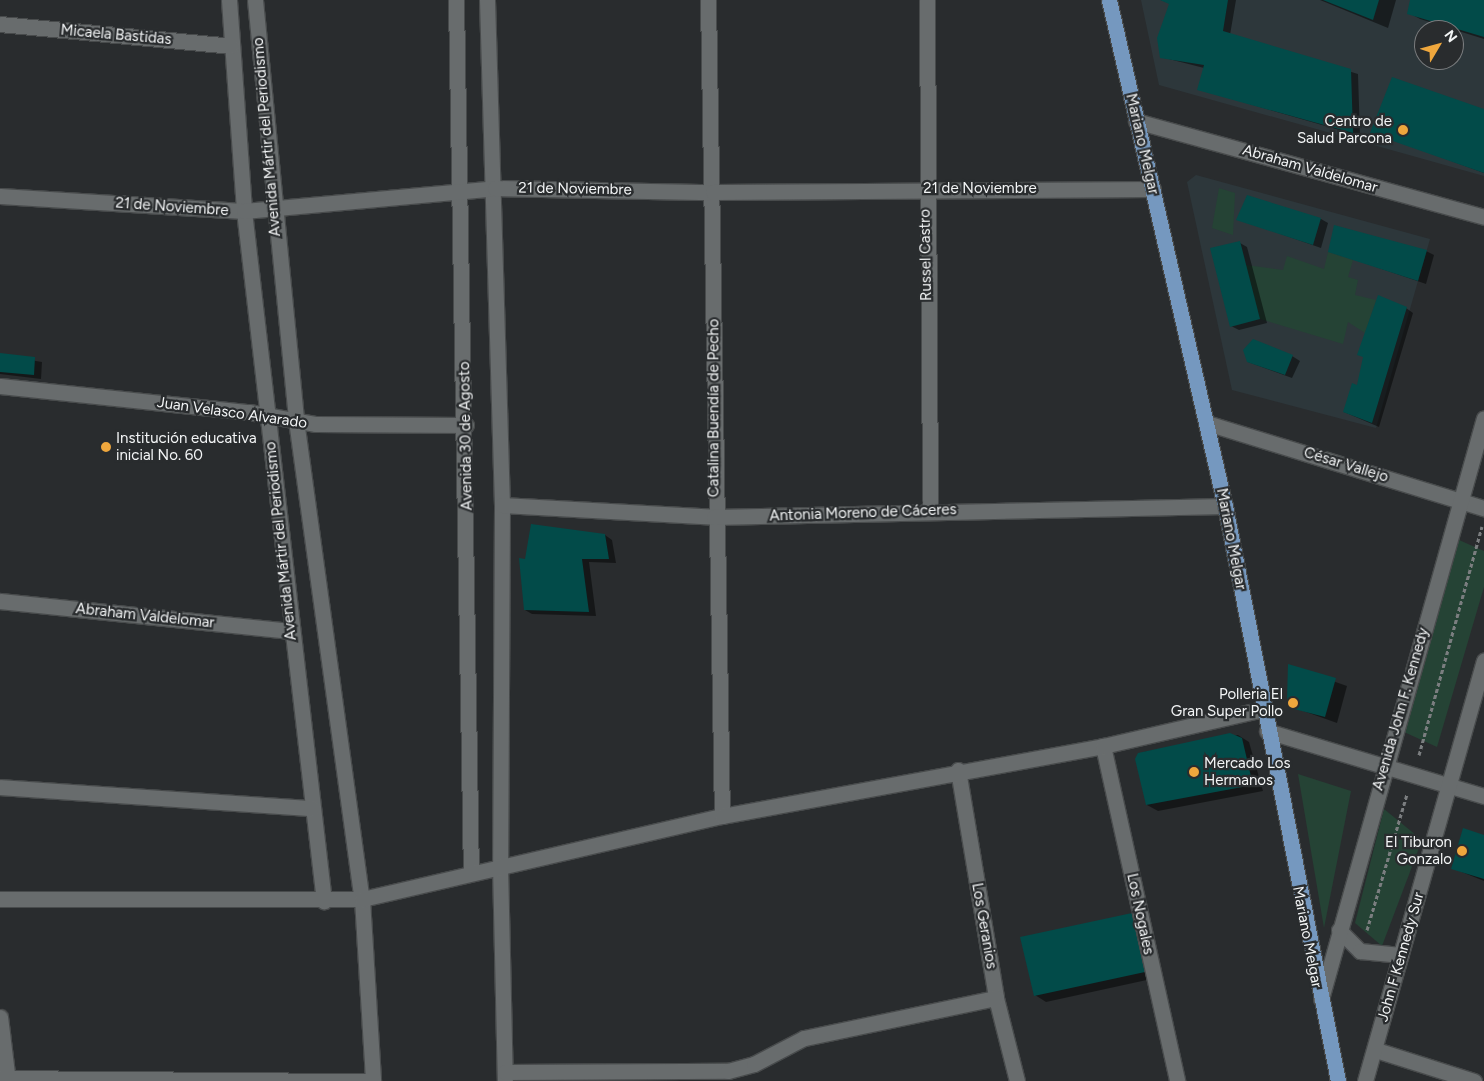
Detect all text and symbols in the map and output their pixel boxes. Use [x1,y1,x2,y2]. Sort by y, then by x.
north arrow [1414,20,1464,70]
street label: Micaela Bastidas [60,21,172,49]
text: N [1441,27,1461,46]
street label: Avenida Mártir del Periodismo [249,37,285,237]
street label: Mariano Melgar [1122,92,1162,196]
place label: Centro de Salud Parcona [1297,112,1392,147]
marker: Centro de Salud Parcona [1396,123,1410,137]
street label: Abraham Valdelomar [1241,141,1379,197]
street label: 21 de Noviembre [518,179,632,199]
street label: 21 de Noviembre [923,180,1037,198]
street label: 21 de Noviembre [115,194,229,220]
street label: Russel Castro [916,209,936,301]
street label: Catalina Buendía de Pecho [705,319,723,497]
street label: Avenida 30 de Agosto [456,361,476,511]
street label: Juan Velasco Alvarado [156,394,308,432]
place label: Institución educativa inicial No. 60 [116,429,257,464]
marker: Institución educativa inicial No. 60 [100,441,112,453]
street label: Avenida Mártir del Periodismo [262,441,300,641]
street label: César Vallejo [1302,444,1390,486]
street label: Mariano Melgar [1212,487,1250,591]
street label: Antonia Moreno de Cáceres [769,501,957,525]
street label: Abraham Valdelomar [75,600,215,632]
street label: Avenida John F. Kennedy [1369,626,1433,792]
place label: Polleria El Gran Super Pollo [1171,685,1283,720]
marker: Polleria El Gran Super Pollo [1287,697,1299,709]
place label: Mercado Los Hermanos [1204,754,1290,789]
marker: Mercado Los Hermanos [1188,766,1200,778]
place label: El Tiburon Gonzalo [1385,833,1452,868]
marker: El Tiburon Gonzalo [1456,845,1468,857]
street label: Los Nogales [1123,872,1157,956]
street label: Los Geranios [968,882,1000,970]
street label: Mariano Melgar [1288,885,1326,989]
street label: John F Kennedy Sur [1374,890,1428,1024]

